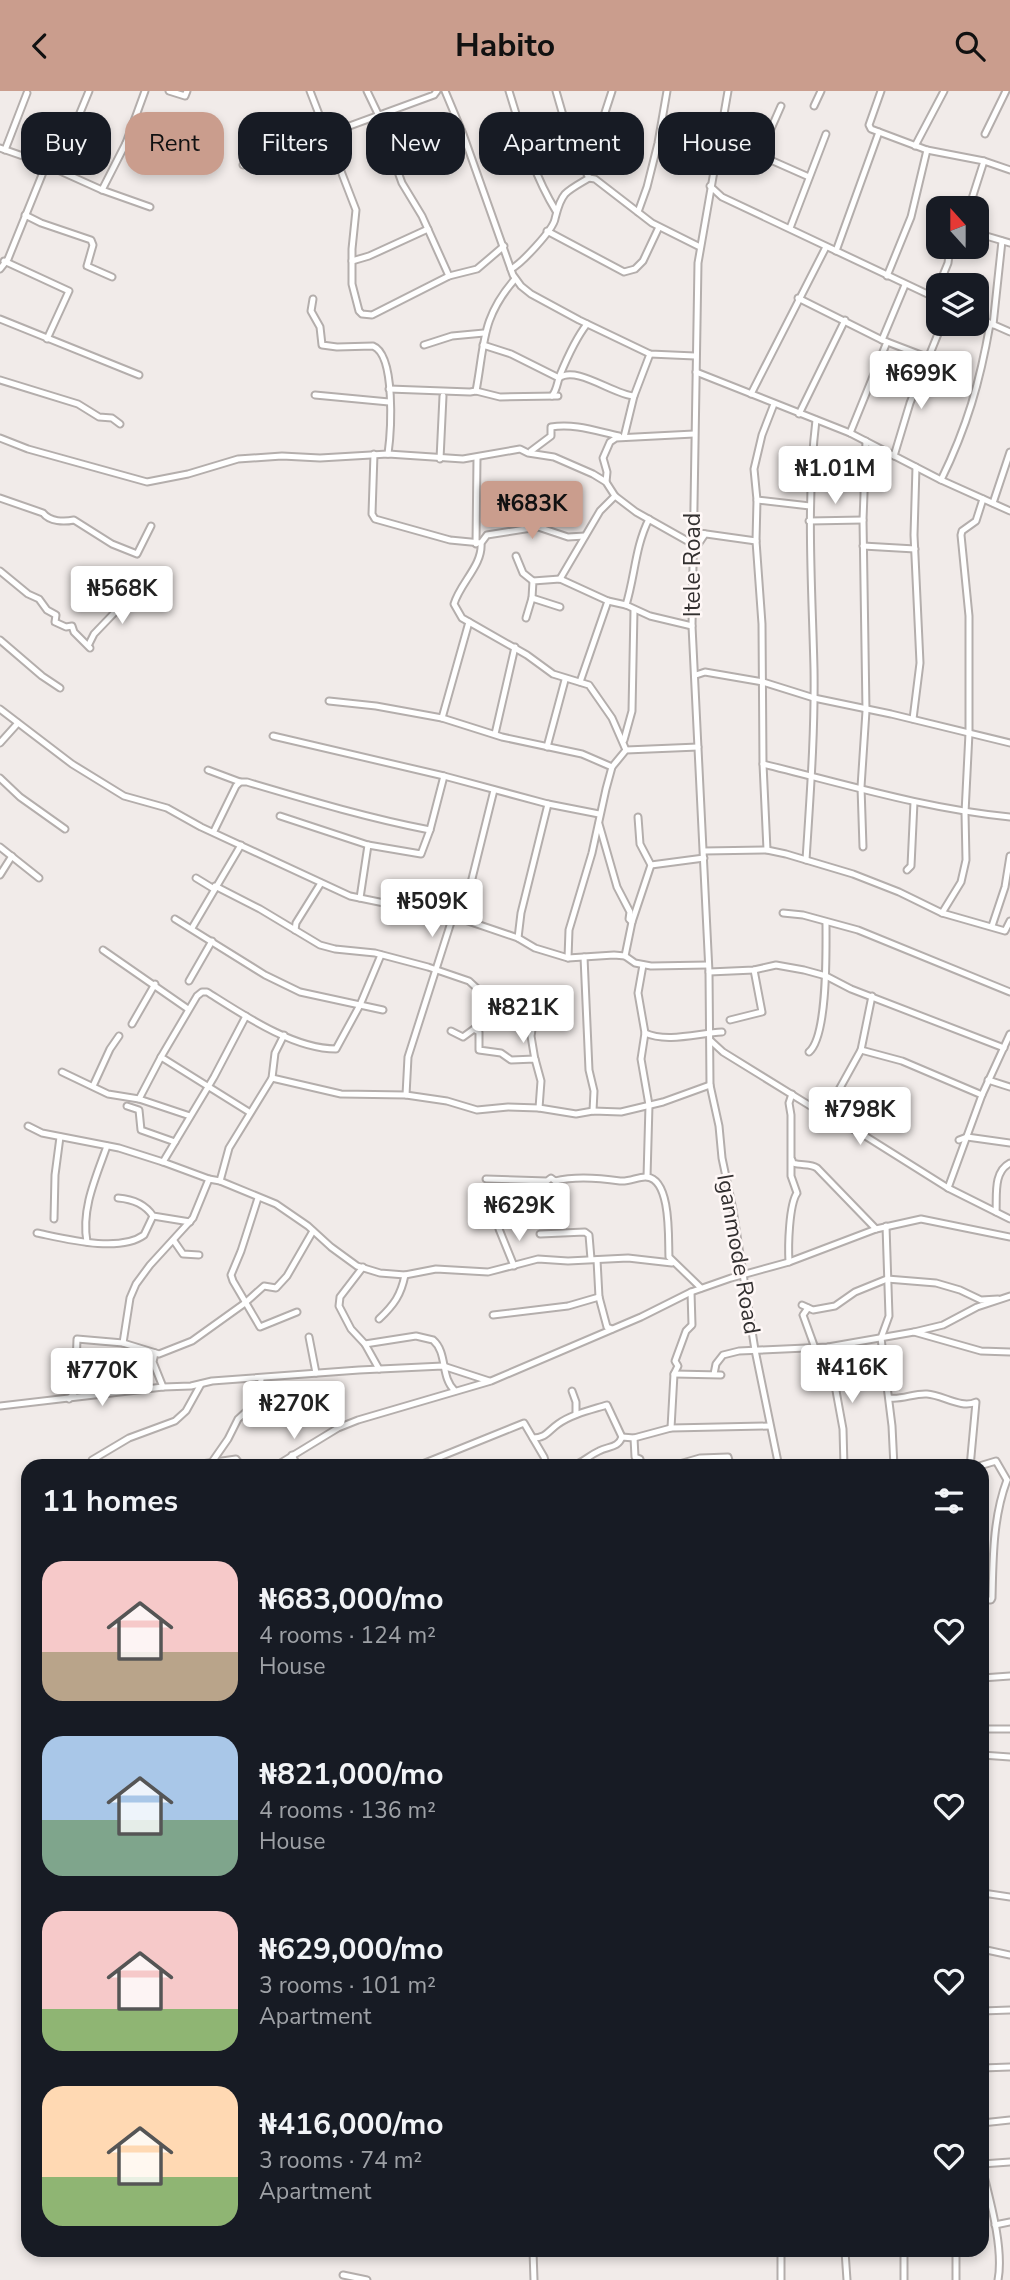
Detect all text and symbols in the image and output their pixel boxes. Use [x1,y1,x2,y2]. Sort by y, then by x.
text: Habito [455,24,555,67]
icon: back [21,27,59,65]
icon: search [951,27,989,65]
chip: Buy [21,112,111,175]
chip: Rent [125,112,224,175]
chip: Filters [238,112,352,175]
chip: New [366,112,465,175]
chip: Apartment [479,112,644,175]
chip: House [658,112,775,175]
north arrow [926,196,989,259]
map controls [926,196,989,336]
button: layers [926,273,989,336]
pin: ₦699K [872,351,970,411]
text: ₦699K [886,358,956,389]
pin: ₦1.01M [778,447,892,506]
text: ₦1.01M [795,453,875,484]
pin: ₦683K [483,482,581,541]
text: ₦683K [497,488,567,519]
street label: Itele Road [677,513,708,617]
pin: ₦568K [73,567,171,626]
text: ₦568K [87,573,157,604]
pin: ₦509K [383,879,481,939]
text: ₦509K [397,886,467,917]
pin: ₦821K [474,985,572,1045]
text: ₦821K [488,992,558,1023]
pin: ₦798K [811,1087,909,1147]
text: ₦798K [825,1094,895,1125]
street label: Iganmode Road [709,1172,768,1337]
pin: ₦629K [470,1183,568,1243]
text: ₦629K [484,1190,554,1221]
pin: ₦416K [803,1345,901,1405]
pin: ₦770K [53,1349,151,1408]
text: ₦416K [817,1352,887,1383]
text: ₦770K [67,1355,137,1386]
pin: ₦270K [245,1381,343,1441]
text: ₦270K [259,1388,329,1419]
text: 11 homes [42,1481,178,1522]
icon: filters [930,1482,968,1520]
text: ₦683,000/mo [259,1579,444,1620]
icon: home [98,1589,182,1673]
icon: heart [930,1612,968,1650]
text: 4 rooms · 124 m² [259,1620,436,1651]
text: House [259,1651,326,1682]
text: ₦821,000/mo [259,1754,444,1795]
icon: home [98,1764,182,1848]
icon: heart [930,1787,968,1825]
text: 4 rooms · 136 m² [259,1795,436,1826]
text: House [259,1826,326,1857]
text: ₦629,000/mo [259,1929,444,1970]
icon: home [98,1939,182,2023]
icon: heart [930,1962,968,2000]
text: 3 rooms · 101 m² [259,1970,436,2001]
text: Apartment [259,2001,371,2032]
text: ₦416,000/mo [259,2104,444,2145]
icon: home [98,2114,182,2198]
icon: heart [930,2137,968,2175]
text: 3 rooms · 74 m² [259,2145,422,2176]
text: Apartment [259,2176,371,2207]

